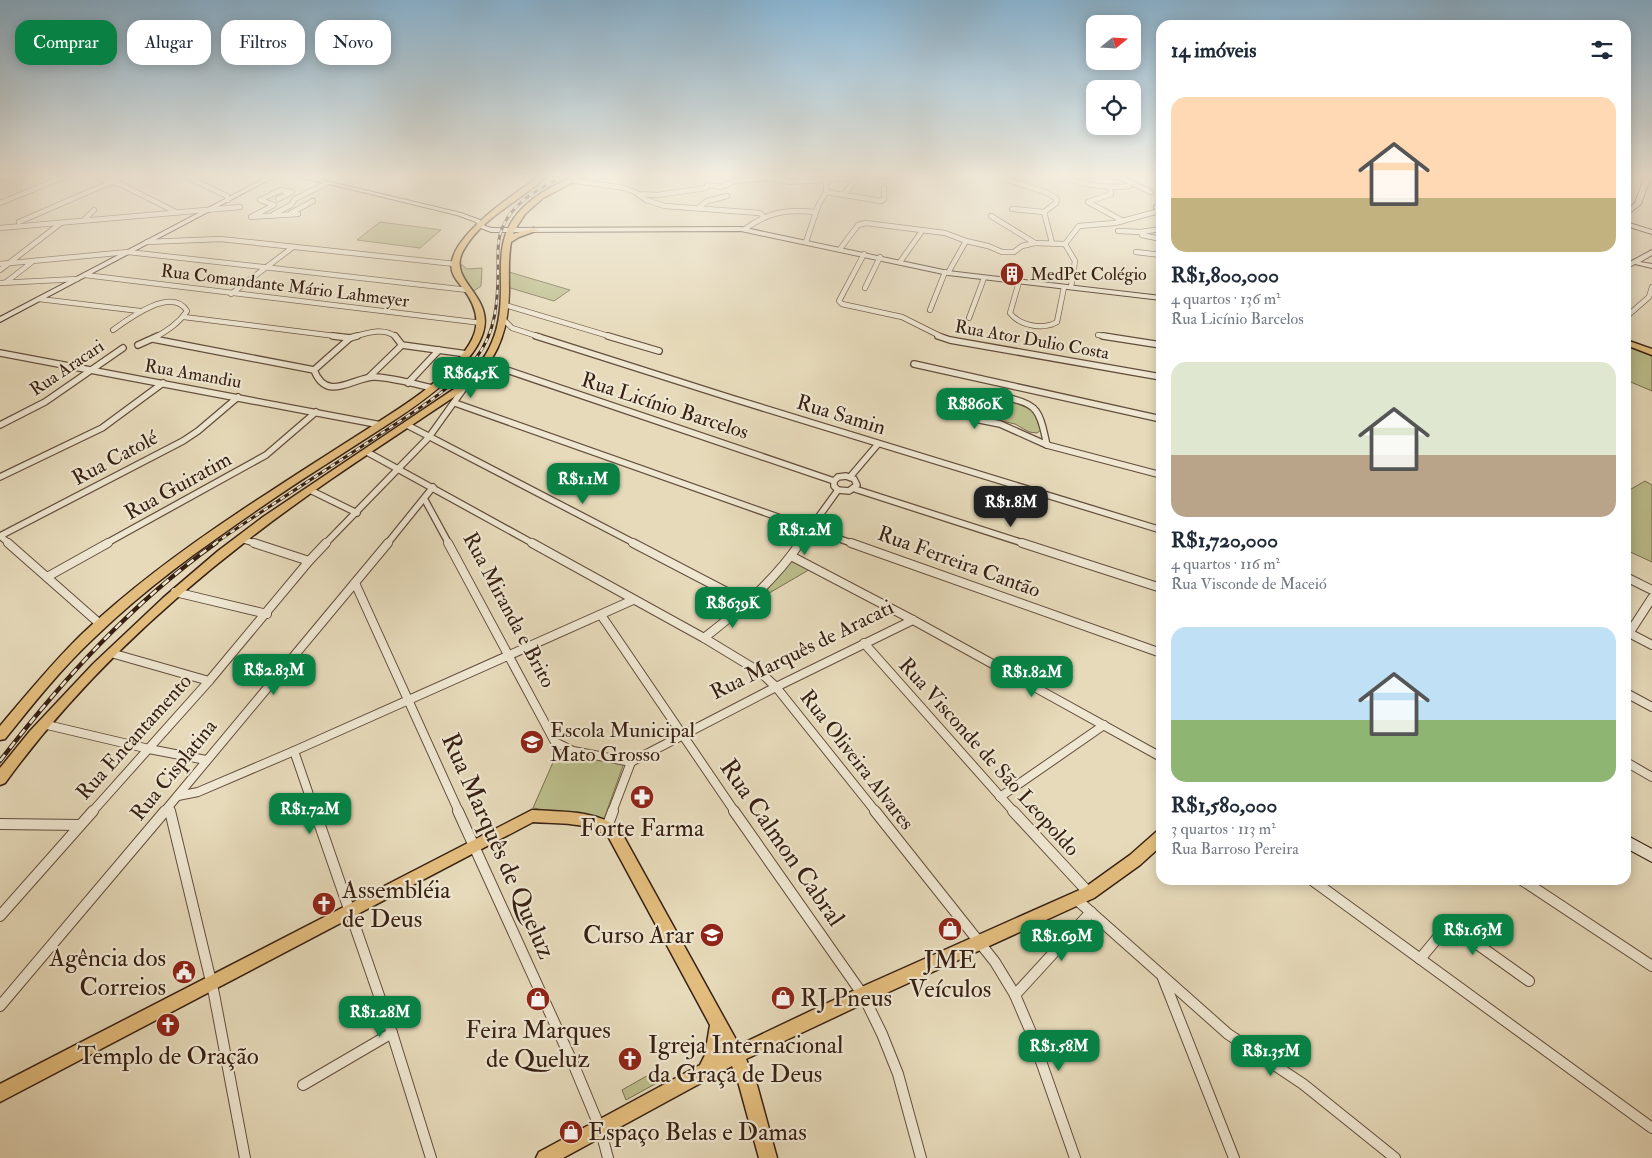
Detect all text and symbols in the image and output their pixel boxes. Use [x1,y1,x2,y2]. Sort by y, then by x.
north arrow [1086,15,1141,70]
map controls [1086,15,1141,135]
chip: Comprar [15,20,117,65]
chip: Alugar [127,20,211,65]
chip: Filtros [221,20,305,65]
chip: Novo [315,20,391,65]
icon: filters [1588,36,1616,64]
text: 14 imóveis [1171,37,1256,64]
button: locate [1086,80,1141,135]
icon: home [1349,129,1439,219]
street label: Rua Comandante Mário Lahmeyer [159,259,411,313]
building icon: MedPet Colégio [999,261,1025,287]
text: R$1,800,000 [1171,262,1279,289]
place label: MedPet Colégio [1030,263,1147,286]
text: 4 quartos · 136 m² [1171,289,1281,309]
text: Rua Licínio Barcelos [1171,309,1304,329]
street label: Rua Ator Dulio Costa [953,315,1112,365]
street label: Rua Aracari [25,335,109,401]
street label: Rua Amandiu [143,354,243,394]
pin: R$645K [430,356,512,399]
text: R$645K [443,363,499,383]
street label: Rua Licínio Barcelos [578,366,752,446]
pin: R$860K [934,388,1016,430]
street label: Rua Samin [793,389,889,441]
text: R$860K [947,394,1003,414]
icon: home [1349,394,1439,484]
street label: Rua Catolé [67,424,163,492]
street label: Rua Guiratim [120,446,236,526]
pin: R$1.1M [542,462,624,505]
text: R$1.1M [558,469,608,489]
pin: R$1.8M [970,486,1052,528]
text: R$1.8M [985,492,1037,512]
pin: R$1.2M [764,514,846,556]
text: R$1.2M [779,520,831,540]
street label: Rua Ferreira Cantão [874,520,1044,604]
text: R$1,720,000 [1171,527,1278,554]
street label: Rua Miranda e Brito [457,528,561,692]
text: 4 quartos · 116 m² [1171,554,1280,574]
text: Rua Visconde de Maceió [1171,574,1327,594]
pin: R$639K [692,586,774,629]
text: R$639K [706,593,760,613]
street label: Rua Marquês de Aracati [706,594,898,706]
street label: Rua Visconde de São Leopoldo [893,652,1085,862]
pin: R$2.83M [228,654,320,696]
pin: R$1.82M [986,656,1078,698]
icon: home [1349,659,1439,749]
text: R$2.83M [244,660,304,680]
text: R$1.82M [1002,662,1062,682]
street label: Rua Encantamento [70,668,198,806]
street label: Rua Oliveira Alvares [794,684,920,836]
street label: Rua Cisplatina [125,713,223,826]
place label: Escola Municipal Mato Grosso [550,717,696,768]
street label: Rua Marquês de Queluz [434,728,562,964]
school or university icon: Escola Municipal Mato Grosso [519,729,545,755]
street label: Rua Calmon Cabral [713,753,852,933]
pharmacy icon: Forte Farma [629,784,655,810]
pin: R$1.72M [264,792,356,835]
text: R$1,580,000 [1171,792,1277,819]
text: R$1.72M [280,799,340,819]
place label: Forte Farma [580,813,705,844]
text: 3 quartos · 113 m² [1171,819,1276,839]
text: Rua Barroso Pereira [1171,839,1299,859]
place label: Assembléia de Deus [341,875,451,935]
church icon: Assembléia de Deus [311,891,337,917]
pin: R$1.63M [1427,914,1519,956]
shop icon: JME Veículos [937,916,963,942]
place label: Curso Arar [583,920,695,951]
pin: R$1.69M [1016,920,1108,962]
text: R$1.63M [1443,920,1503,940]
school or university icon: Curso Arar [699,922,725,948]
text: R$1.69M [1031,926,1093,946]
place label: Agência dos Correios [48,943,166,1003]
place label: JME Veículos [909,945,991,1005]
public building icon: Agência dos Correios [171,959,197,985]
place label: RJ Pneus [800,983,892,1014]
shop icon: RJ Pneus [770,985,796,1011]
shop icon: Feira Marques de Queluz [525,986,551,1012]
pin: R$1.28M [334,996,426,1038]
text: R$1.28M [350,1002,410,1022]
church icon: Templo de Oração [155,1012,181,1038]
place label: Feira Marques de Queluz [465,1015,611,1075]
place label: Igreja Internacional da Graça de Deus [648,1030,844,1090]
pin: R$1.58M [1013,1030,1105,1072]
pin: R$1.35M [1225,1034,1317,1077]
text: R$1.58M [1029,1036,1089,1056]
place label: Templo de Oração [77,1041,259,1072]
text: R$1.35M [1242,1041,1300,1061]
church icon: Igreja Internacional da Graça de Deus [617,1046,643,1072]
place label: Espaço Belas e Damas [588,1117,807,1148]
shop icon: Espaço Belas e Damas [558,1119,584,1145]

